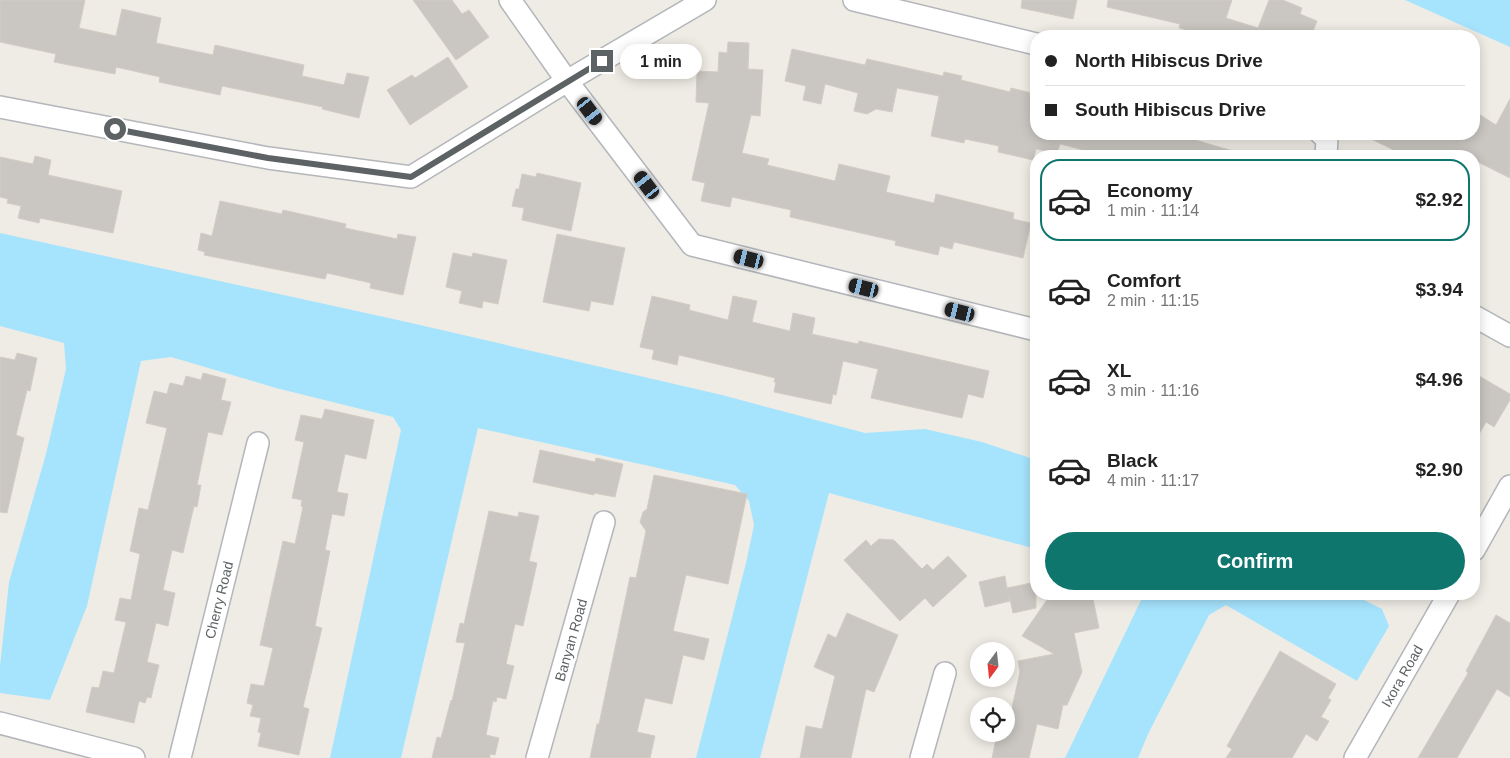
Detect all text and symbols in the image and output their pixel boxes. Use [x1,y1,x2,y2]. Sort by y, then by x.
callout: 1 min [620,44,702,78]
route end [591,50,613,72]
text: North Hibiscus Drive [1075,50,1263,71]
text: 1 min [640,53,682,70]
car [574,95,605,127]
text: South Hibiscus Drive [1075,99,1266,120]
route start [104,118,126,140]
car [631,169,662,201]
icon: car [1047,178,1092,223]
text: Economy [1107,180,1193,201]
text: $2.92 [1415,189,1463,210]
text: 1 min · 11:14 [1107,202,1199,219]
car [732,248,765,270]
icon: car [1047,268,1092,313]
text: Comfort [1107,270,1181,291]
car [847,277,880,299]
text: $3.94 [1415,279,1463,300]
text: 2 min · 11:15 [1107,292,1199,309]
car [943,301,976,323]
icon: car [1047,358,1092,403]
text: XL [1107,360,1131,381]
text: $4.96 [1415,369,1463,390]
text: 3 min · 11:16 [1107,382,1199,399]
icon: car [1047,448,1092,493]
text: Black [1107,450,1158,471]
text: $2.90 [1415,459,1463,480]
text: 4 min · 11:17 [1107,472,1199,489]
button: Confirm [1045,532,1465,590]
street label: Cherry Road [202,560,236,640]
street label: Banyan Road [552,597,590,683]
north arrow [970,642,1015,688]
map controls [970,642,1015,742]
street label: Ixora Road [1378,642,1426,710]
button: locate [970,697,1015,742]

